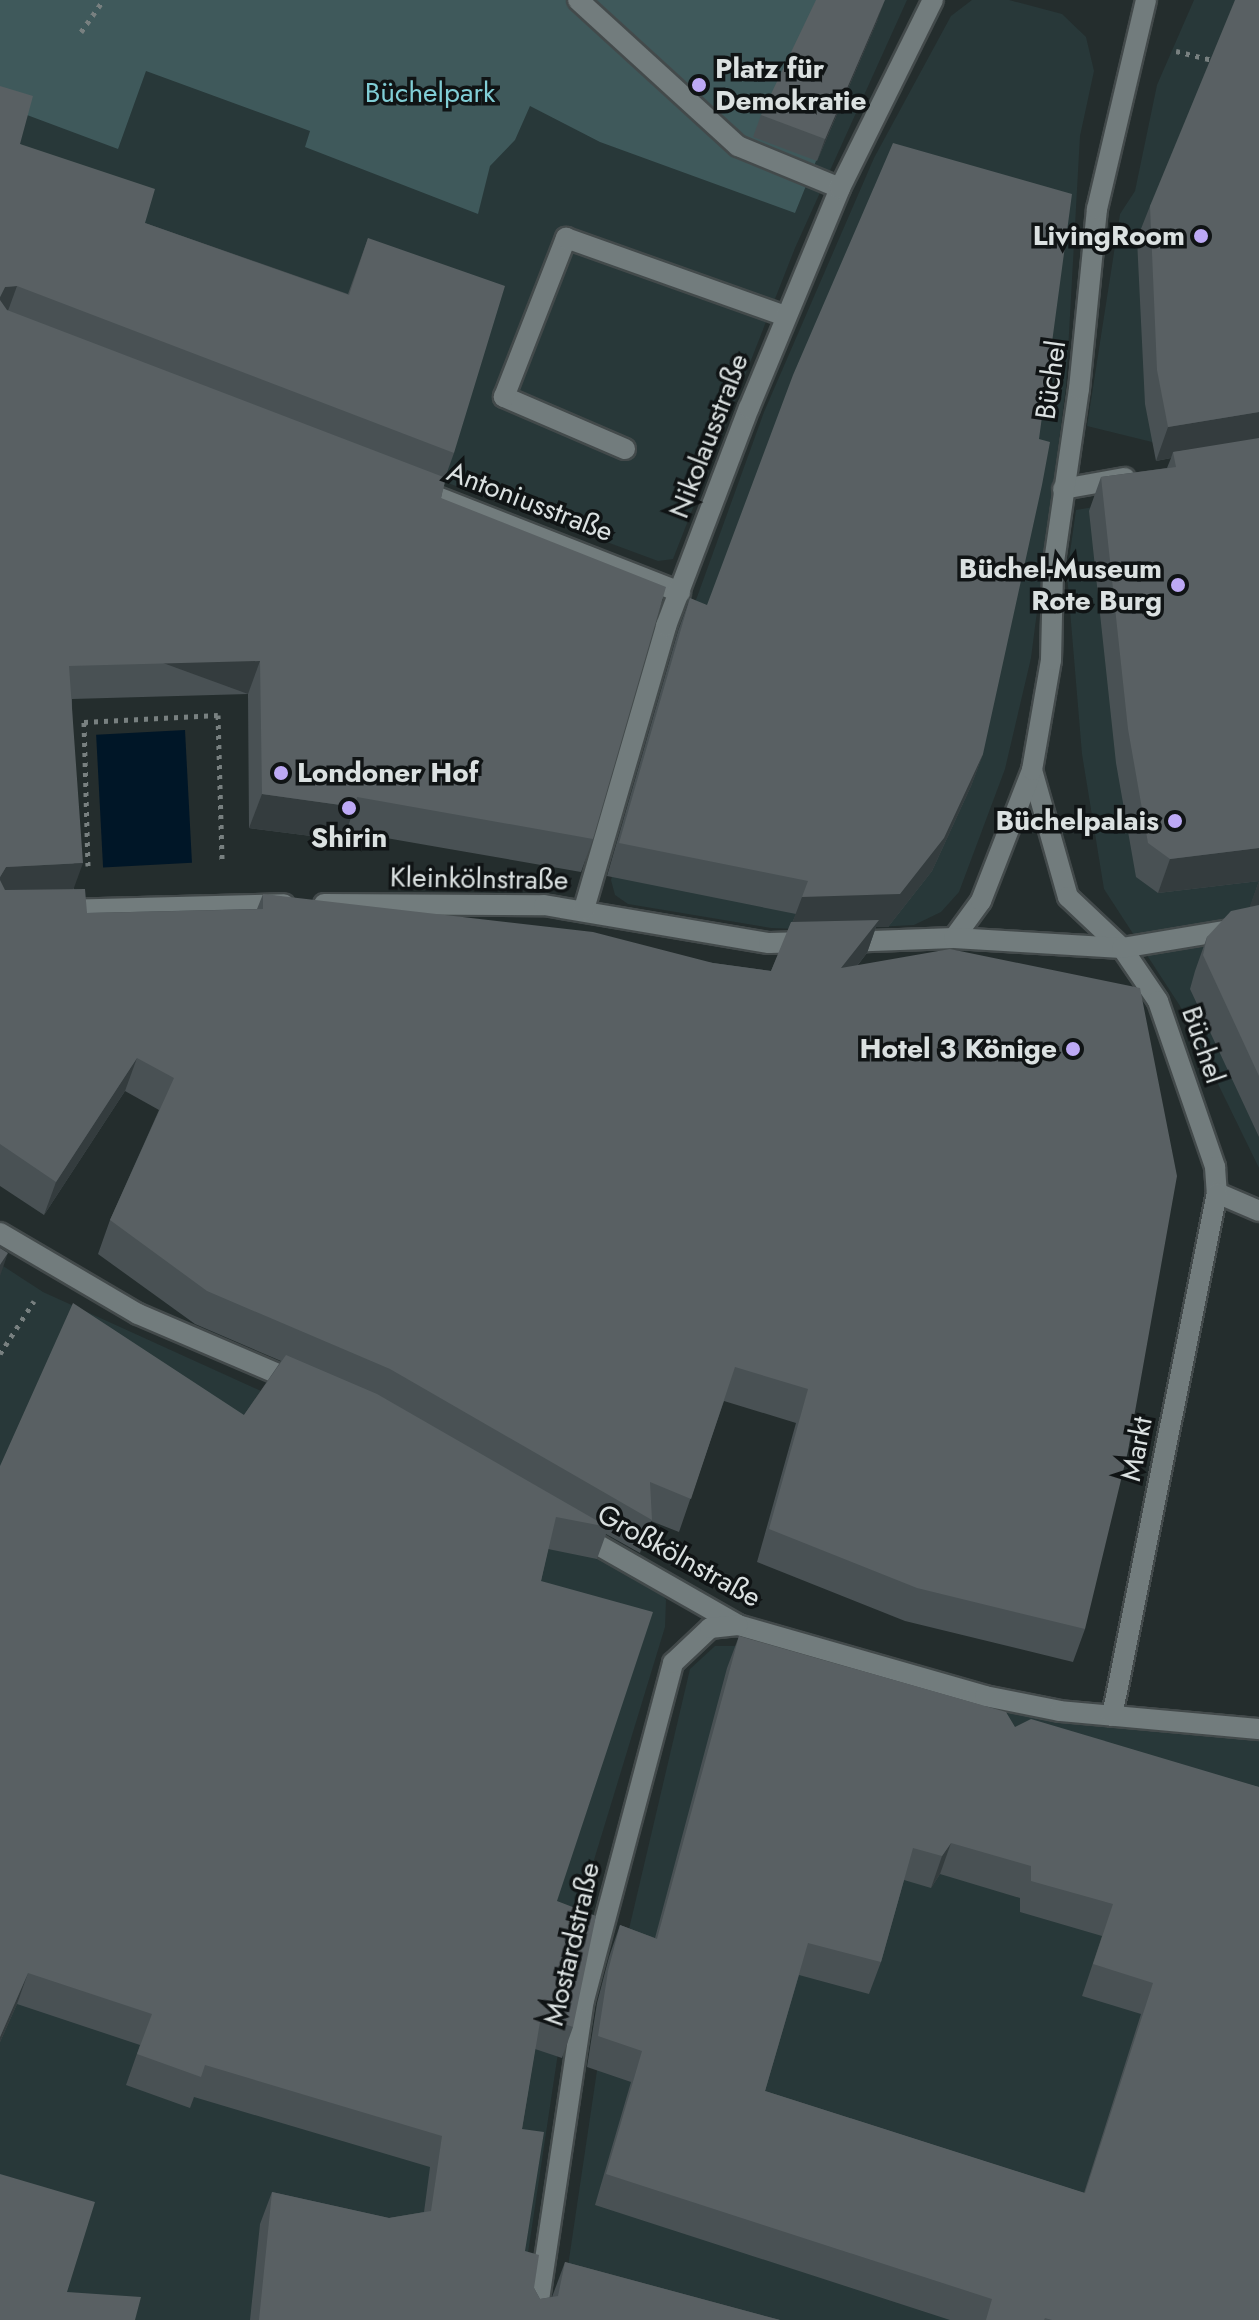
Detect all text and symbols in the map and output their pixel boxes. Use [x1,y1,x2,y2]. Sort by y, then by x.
place label: Platz für Demokratie [715,52,866,118]
park label: Büchelpark [365,76,495,110]
marker: Platz für Demokratie [690,76,708,94]
place label: LivingRoom [1033,219,1185,253]
marker: LivingRoom [1192,227,1210,245]
street label: Büchel [1029,338,1073,422]
street label: Nikolausstraße [662,349,756,523]
street label: Antoniusstraße [443,455,617,549]
place label: Büchel-Museum Rote Burg [959,552,1162,618]
marker: Büchel-Museum Rote Burg [1169,576,1187,594]
place label: Londoner Hof [297,756,478,790]
marker: Londoner Hof [272,764,290,782]
marker: Shirin [340,799,358,817]
place label: Büchelpalais [995,804,1159,838]
marker: Büchelpalais [1166,812,1184,830]
place label: Shirin [311,821,387,855]
street label: Kleinkölnstraße [390,861,568,897]
street label: Büchel [1174,1002,1232,1088]
place label: Hotel 3 Könige [860,1032,1057,1066]
marker: Hotel 3 Könige [1064,1040,1082,1058]
street label: Markt [1114,1414,1160,1484]
street label: Großkölnstraße [591,1497,767,1615]
street label: Mostardstraße [537,1859,607,2029]

